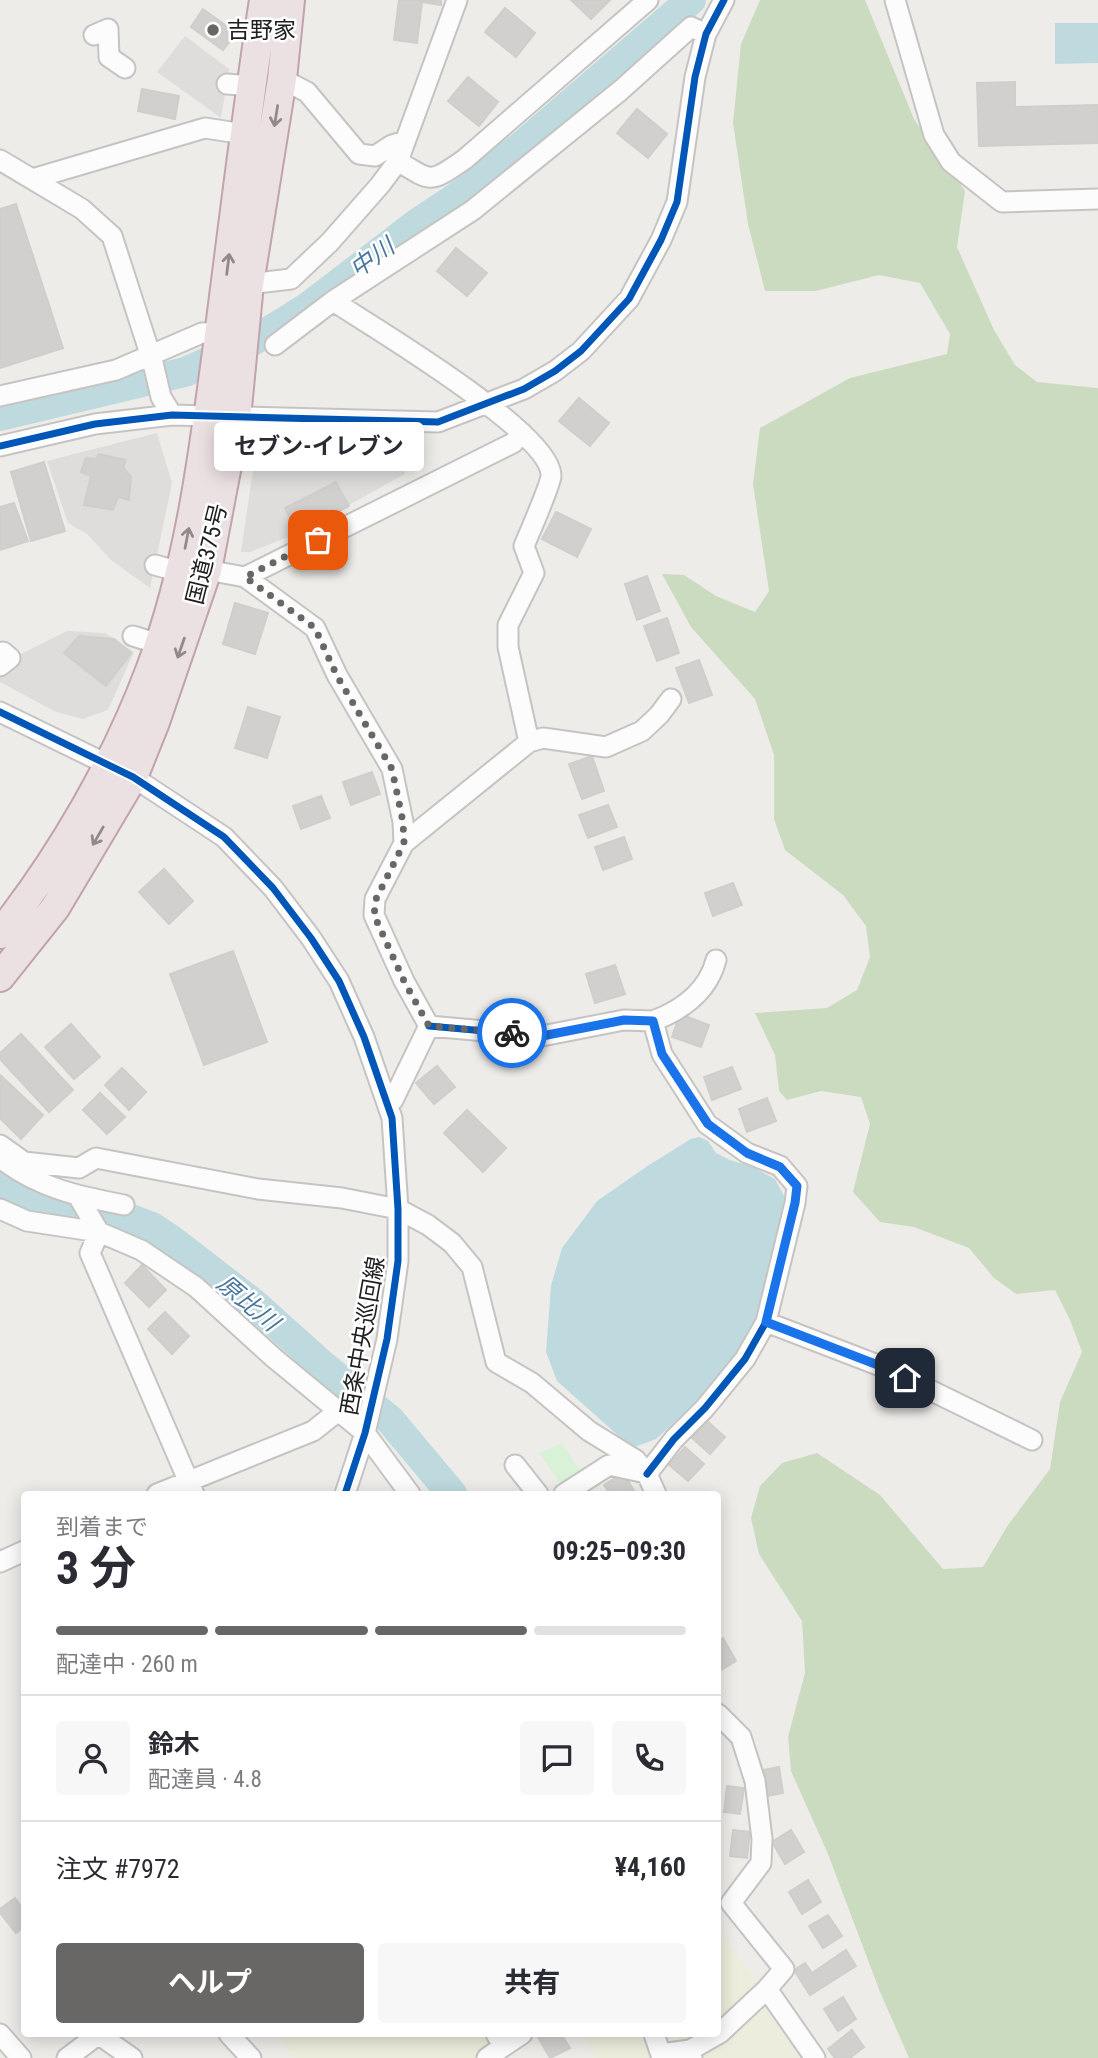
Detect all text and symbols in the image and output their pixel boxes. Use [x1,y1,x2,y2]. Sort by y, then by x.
place label: 吉野家 [227,17,296,44]
marker: 吉野家 [205,22,221,38]
one-way arrow [269,105,282,127]
water label: 中川 [344,231,402,283]
one-way arrow [221,253,234,276]
callout: セブン-イレブン [213,421,423,470]
text: セブン-イレブン [234,433,404,460]
street label: 国道375号 [181,501,233,607]
pin [288,510,348,570]
icon: bag [299,521,337,559]
one-way arrow [180,527,194,550]
one-way arrow [174,636,186,658]
one-way arrow [91,825,105,845]
courier [477,998,547,1068]
icon: bike [493,1014,531,1052]
street label: 西条中央巡回線 [336,1254,390,1418]
water label: 原比川 [211,1269,287,1339]
pin [875,1348,935,1408]
icon: home [886,1359,924,1397]
text: 到着まで [56,1514,148,1541]
text: 09:25–09:30 [552,1536,686,1566]
text: 3 分 [56,1541,136,1595]
text: 配達中 · 260 m [56,1651,198,1678]
button: person [56,1721,130,1795]
button: chat [520,1721,594,1795]
button: phone [612,1721,686,1795]
text: 鈴木 [148,1729,200,1759]
text: 配達員 · 4.8 [148,1766,262,1793]
text: ¥4,160 [615,1852,686,1882]
text: 注文 #7972 [56,1854,180,1884]
button: ヘルプ [56,1943,364,2023]
button: 共有 [378,1943,686,2023]

